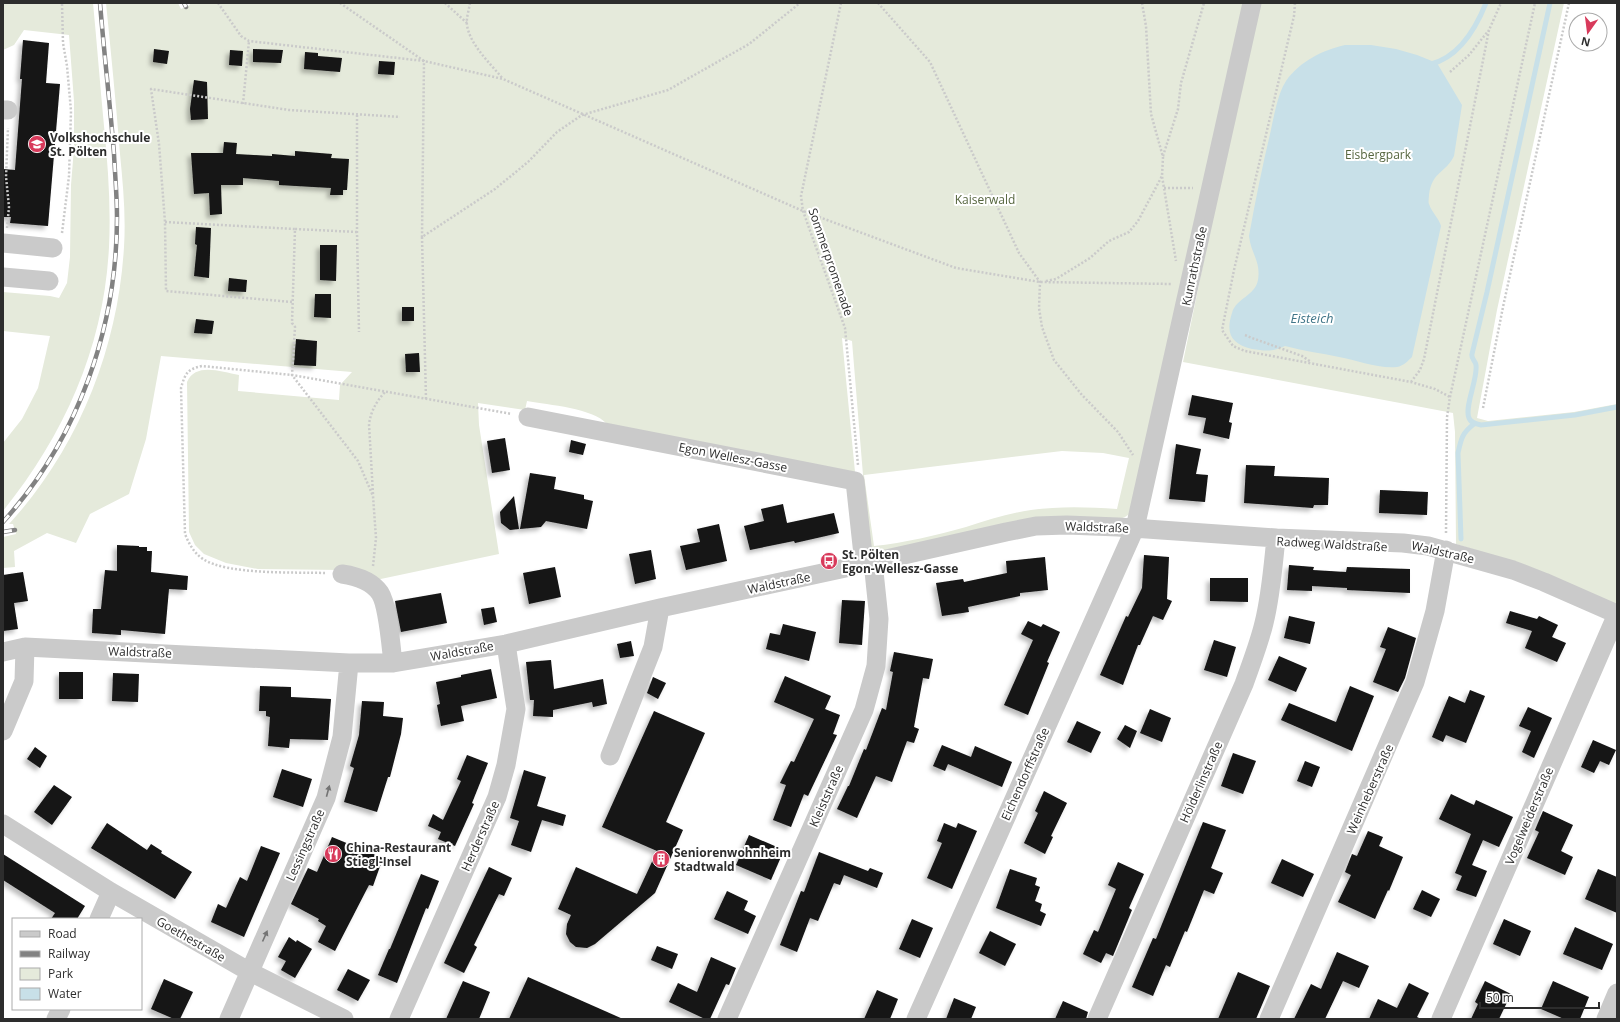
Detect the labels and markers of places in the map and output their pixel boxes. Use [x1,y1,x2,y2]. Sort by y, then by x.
place label: Volkshochschule St. Pölten [50,129,150,160]
school or university icon: Volkshochschule St. Pölten [27,134,47,154]
place label: St. Pölten Egon-Wellesz-Gasse [842,546,958,577]
bus stop icon: St. Pölten Egon-Wellesz-Gasse [819,551,839,571]
place label: China-Restaurant Stiegl-Insel [346,839,451,870]
restaurant icon: China-Restaurant Stiegl-Insel [323,844,343,864]
place label: Seniorenwohnheim Stadtwald [674,844,791,875]
building icon: Seniorenwohnheim Stadtwald [651,849,671,869]

